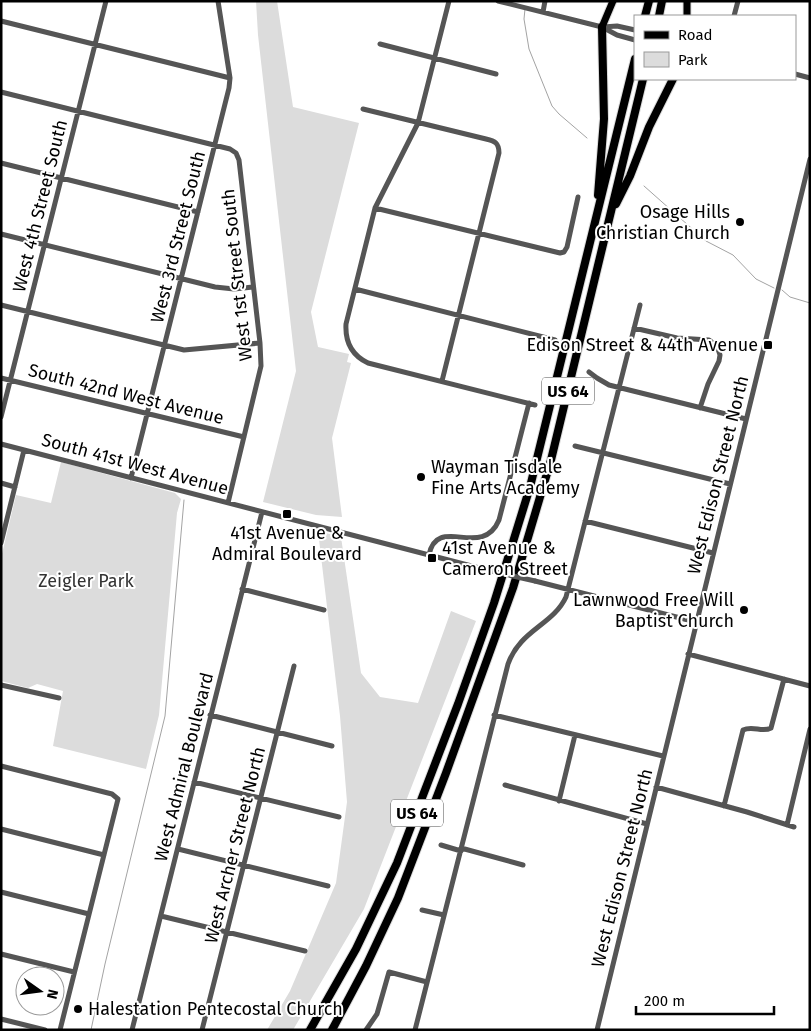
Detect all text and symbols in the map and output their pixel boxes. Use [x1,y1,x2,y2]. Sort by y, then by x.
legend [634,15,796,80]
text: Road [678,26,713,44]
text: Park [678,51,708,69]
street label: West 4th Street South [8,117,72,295]
street label: West 3rd Street South [146,149,210,325]
street label: West 1st Street South [217,188,257,362]
place label: Osage Hills Christian Church [596,201,730,244]
marker: Osage Hills Christian Church [734,216,746,228]
place label: Edison Street & 44th Avenue [526,334,758,356]
marker: Edison Street & 44th Avenue [762,339,774,351]
street label: South 42nd West Avenue [26,359,226,429]
street label: West Edison Street North [683,373,753,577]
road number: US 64 [542,378,594,404]
street label: South 41st West Avenue [39,428,231,500]
place label: Wayman Tisdale Fine Arts Academy [431,456,580,499]
marker: Wayman Tisdale Fine Arts Academy [415,471,427,483]
marker: 41st Avenue & Admiral Boulevard [281,508,293,520]
place label: 41st Avenue & Admiral Boulevard [212,522,362,565]
place label: 41st Avenue & Cameron Street [442,537,569,580]
marker: 41st Avenue & Cameron Street [426,552,438,564]
park label: Zeigler Park [38,570,134,592]
place label: Lawnwood Free Will Baptist Church [573,589,734,632]
marker: Lawnwood Free Will Baptist Church [738,604,750,616]
street label: West Admiral Boulevard [150,670,218,864]
street label: West Archer Street North [200,744,270,946]
street label: West Edison Street North [587,766,657,970]
road number: US 64 [391,800,443,826]
north arrow [15,966,65,1016]
scale bar [636,984,774,1016]
text: N [43,987,62,1001]
text: 200 m [644,992,685,1010]
place label: Halestation Pentecostal Church [88,998,343,1020]
marker: Halestation Pentecostal Church [72,1003,84,1015]

